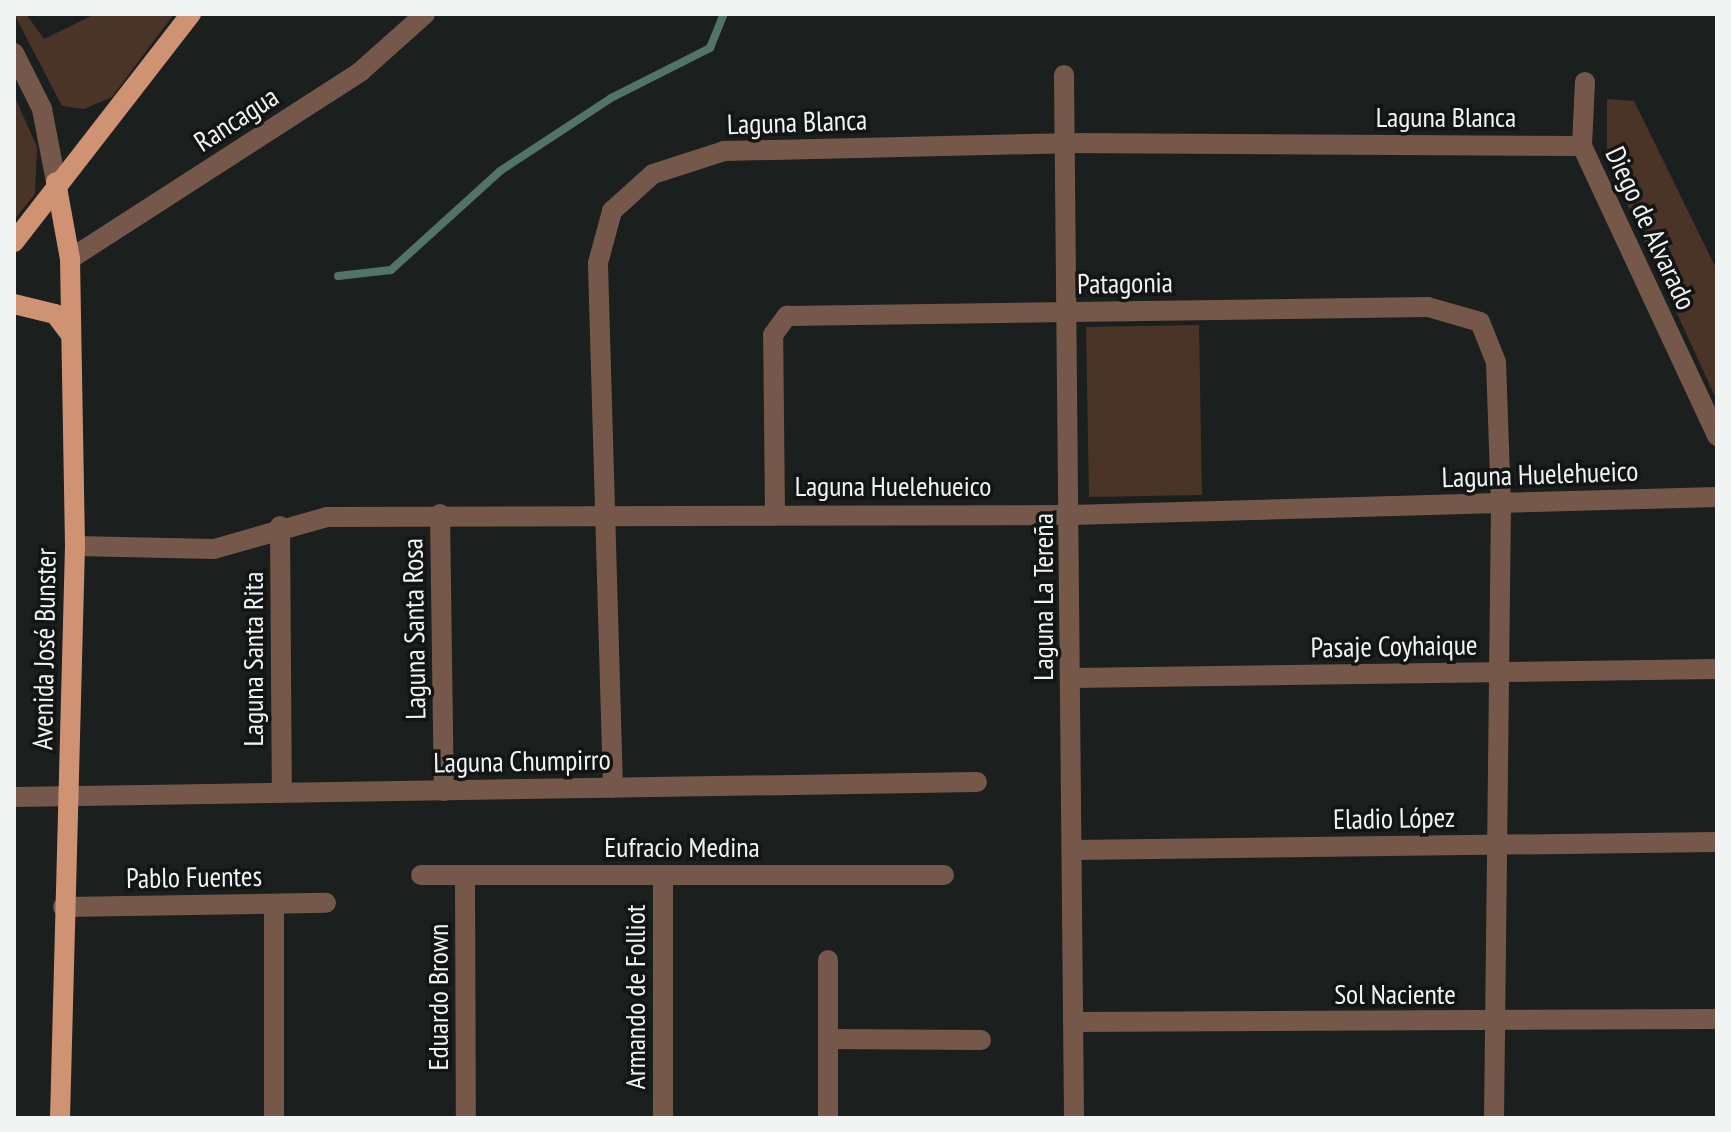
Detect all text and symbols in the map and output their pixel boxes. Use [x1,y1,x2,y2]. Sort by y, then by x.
street label: Rancagua [188,79,284,159]
street label: Laguna Blanca [1376,100,1516,134]
street label: Laguna Blanca [726,103,868,141]
street label: Diego de Alvarado [1598,141,1704,315]
street label: Patagonia [1077,265,1173,301]
street label: Laguna Huelehueico [1441,454,1639,494]
street label: Laguna Huelehueico [795,469,991,503]
street label: Laguna La Tereña [1026,513,1060,681]
street label: Laguna Santa Rosa [396,538,432,720]
street label: Avenida José Bunster [25,548,63,750]
street label: Laguna Santa Rita [236,572,270,746]
street label: Pasaje Coyhaique [1310,628,1478,664]
street label: Laguna Chumpirro [433,743,611,779]
street label: Eladio López [1333,800,1455,836]
street label: Eufracio Medina [604,830,760,864]
street label: Pablo Fuentes [126,859,262,895]
street label: Armando de Folliot [618,905,652,1089]
street label: Eduardo Brown [421,924,455,1070]
street label: Sol Naciente [1334,977,1456,1011]

